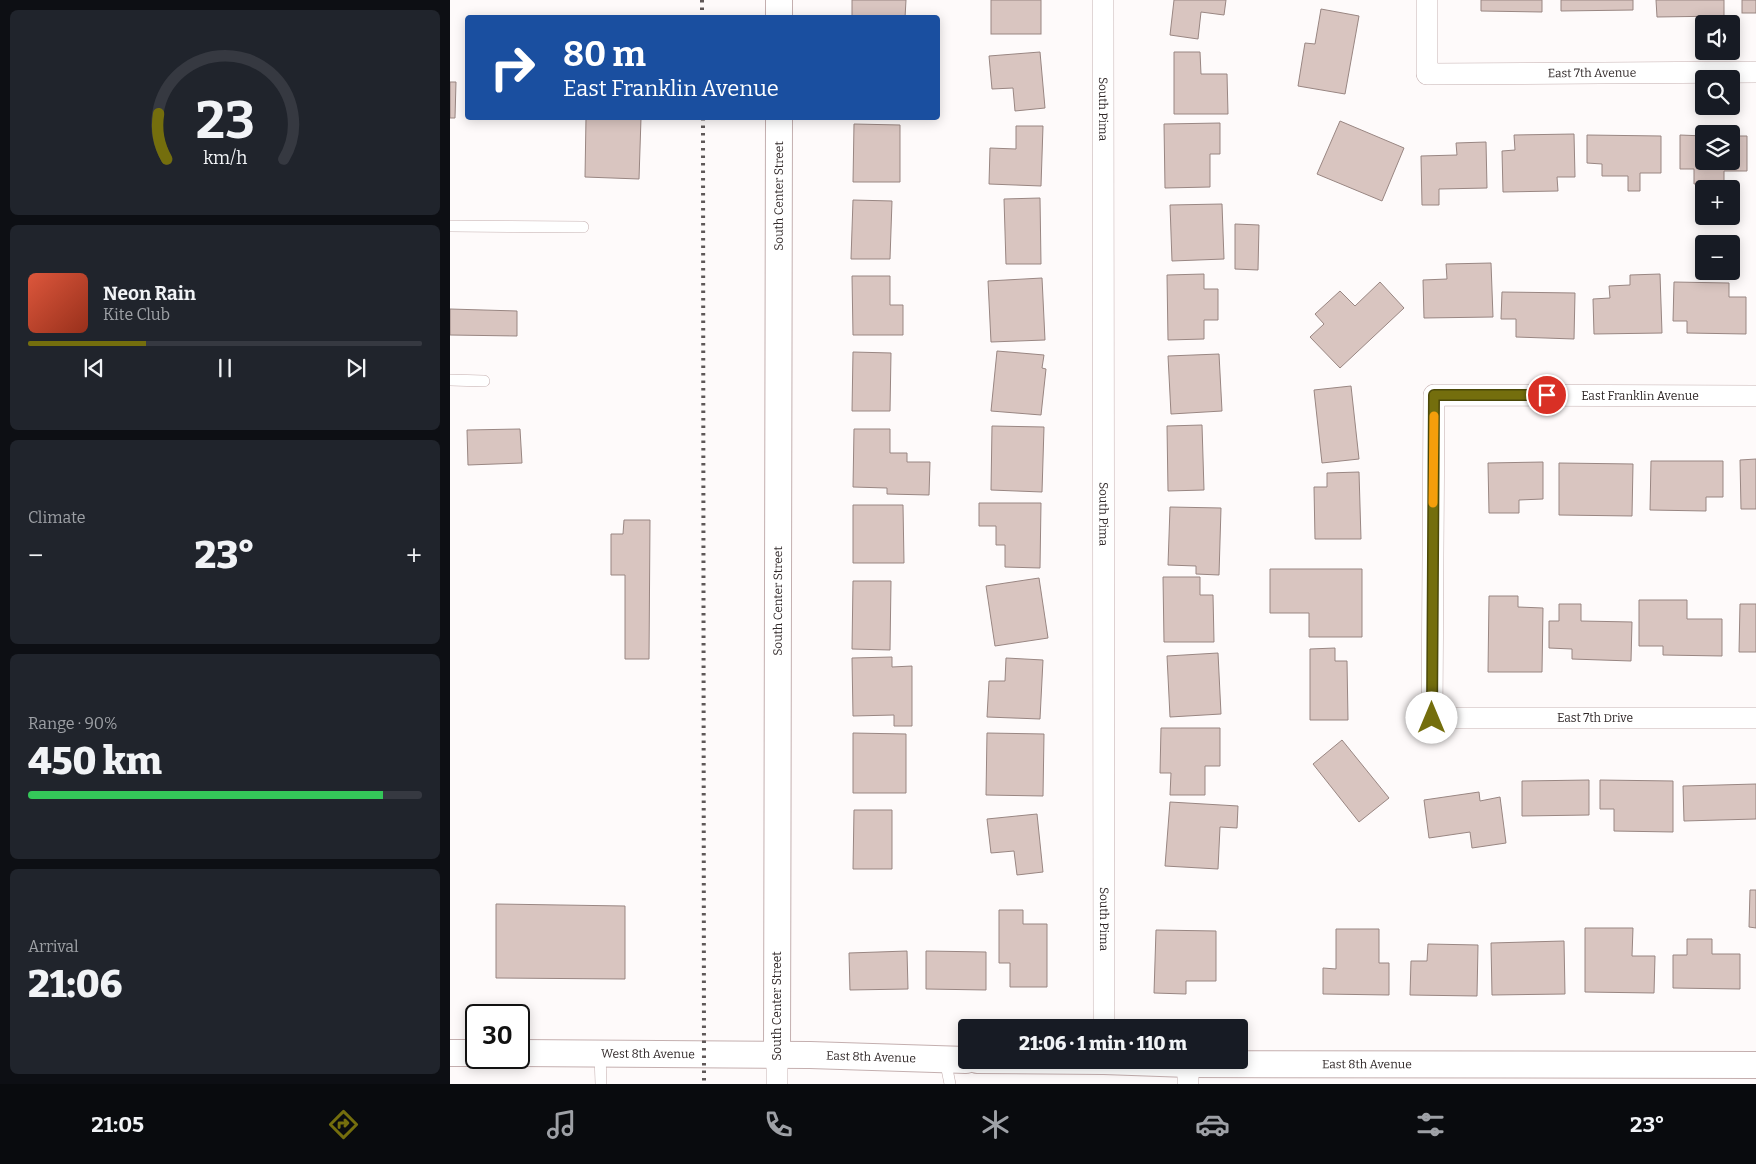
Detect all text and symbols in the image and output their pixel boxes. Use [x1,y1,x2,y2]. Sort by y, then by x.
map controls [1695,15,1740,280]
button: sound [1695,15,1740,60]
text: 80 m [563,33,646,75]
icon: right [480,35,545,100]
street label: East 7th Avenue [1548,66,1636,80]
button: search [1695,70,1740,115]
text: East Franklin Avenue [563,75,779,102]
street label: South Pima [1096,77,1110,142]
text: 23 [195,89,255,152]
button: layers [1695,125,1740,170]
street label: South Center Street [772,141,786,251]
text: km/h [203,147,247,169]
button: + [1695,180,1740,225]
button: − [1695,235,1740,280]
text: Neon Rain [103,282,196,305]
text: Kite Club [103,305,170,324]
icon: previous [80,354,108,382]
icon: pause [211,354,239,382]
icon: next [342,354,370,382]
pin [1526,374,1568,416]
icon: arrive [1533,381,1561,409]
street label: East Franklin Avenue [1581,389,1699,403]
street label: South Pima [1096,482,1111,547]
text: Climate [28,508,86,527]
text: 23° [195,532,255,578]
text: − [28,539,43,572]
text: + [406,539,422,572]
street label: South Center Street [771,546,785,656]
position arrow [1405,691,1457,743]
street label: East 7th Drive [1557,711,1633,725]
text: Range · 90% [28,714,118,733]
text: 450 km [28,738,162,784]
street label: South Pima [1097,887,1111,952]
text: Arrival [28,937,79,956]
street label: South Center Street [770,951,784,1061]
text: 21:06 [28,961,122,1007]
speed limit sign: 30 [465,1004,530,1069]
text: 21:06 · 1 min · 110 m [1019,1032,1187,1055]
street label: West 8th Avenue [601,1047,695,1061]
street label: East 8th Avenue [826,1049,916,1065]
street label: East 8th Avenue [1322,1057,1412,1071]
icon: directions [326,1107,361,1142]
icon: music [544,1107,579,1142]
icon: phone [761,1107,796,1142]
icon: climate [978,1107,1013,1142]
icon: car [1195,1107,1230,1142]
icon: filters [1413,1107,1448,1142]
text: 21:05 [91,1111,144,1138]
text: 23° [1630,1111,1665,1138]

